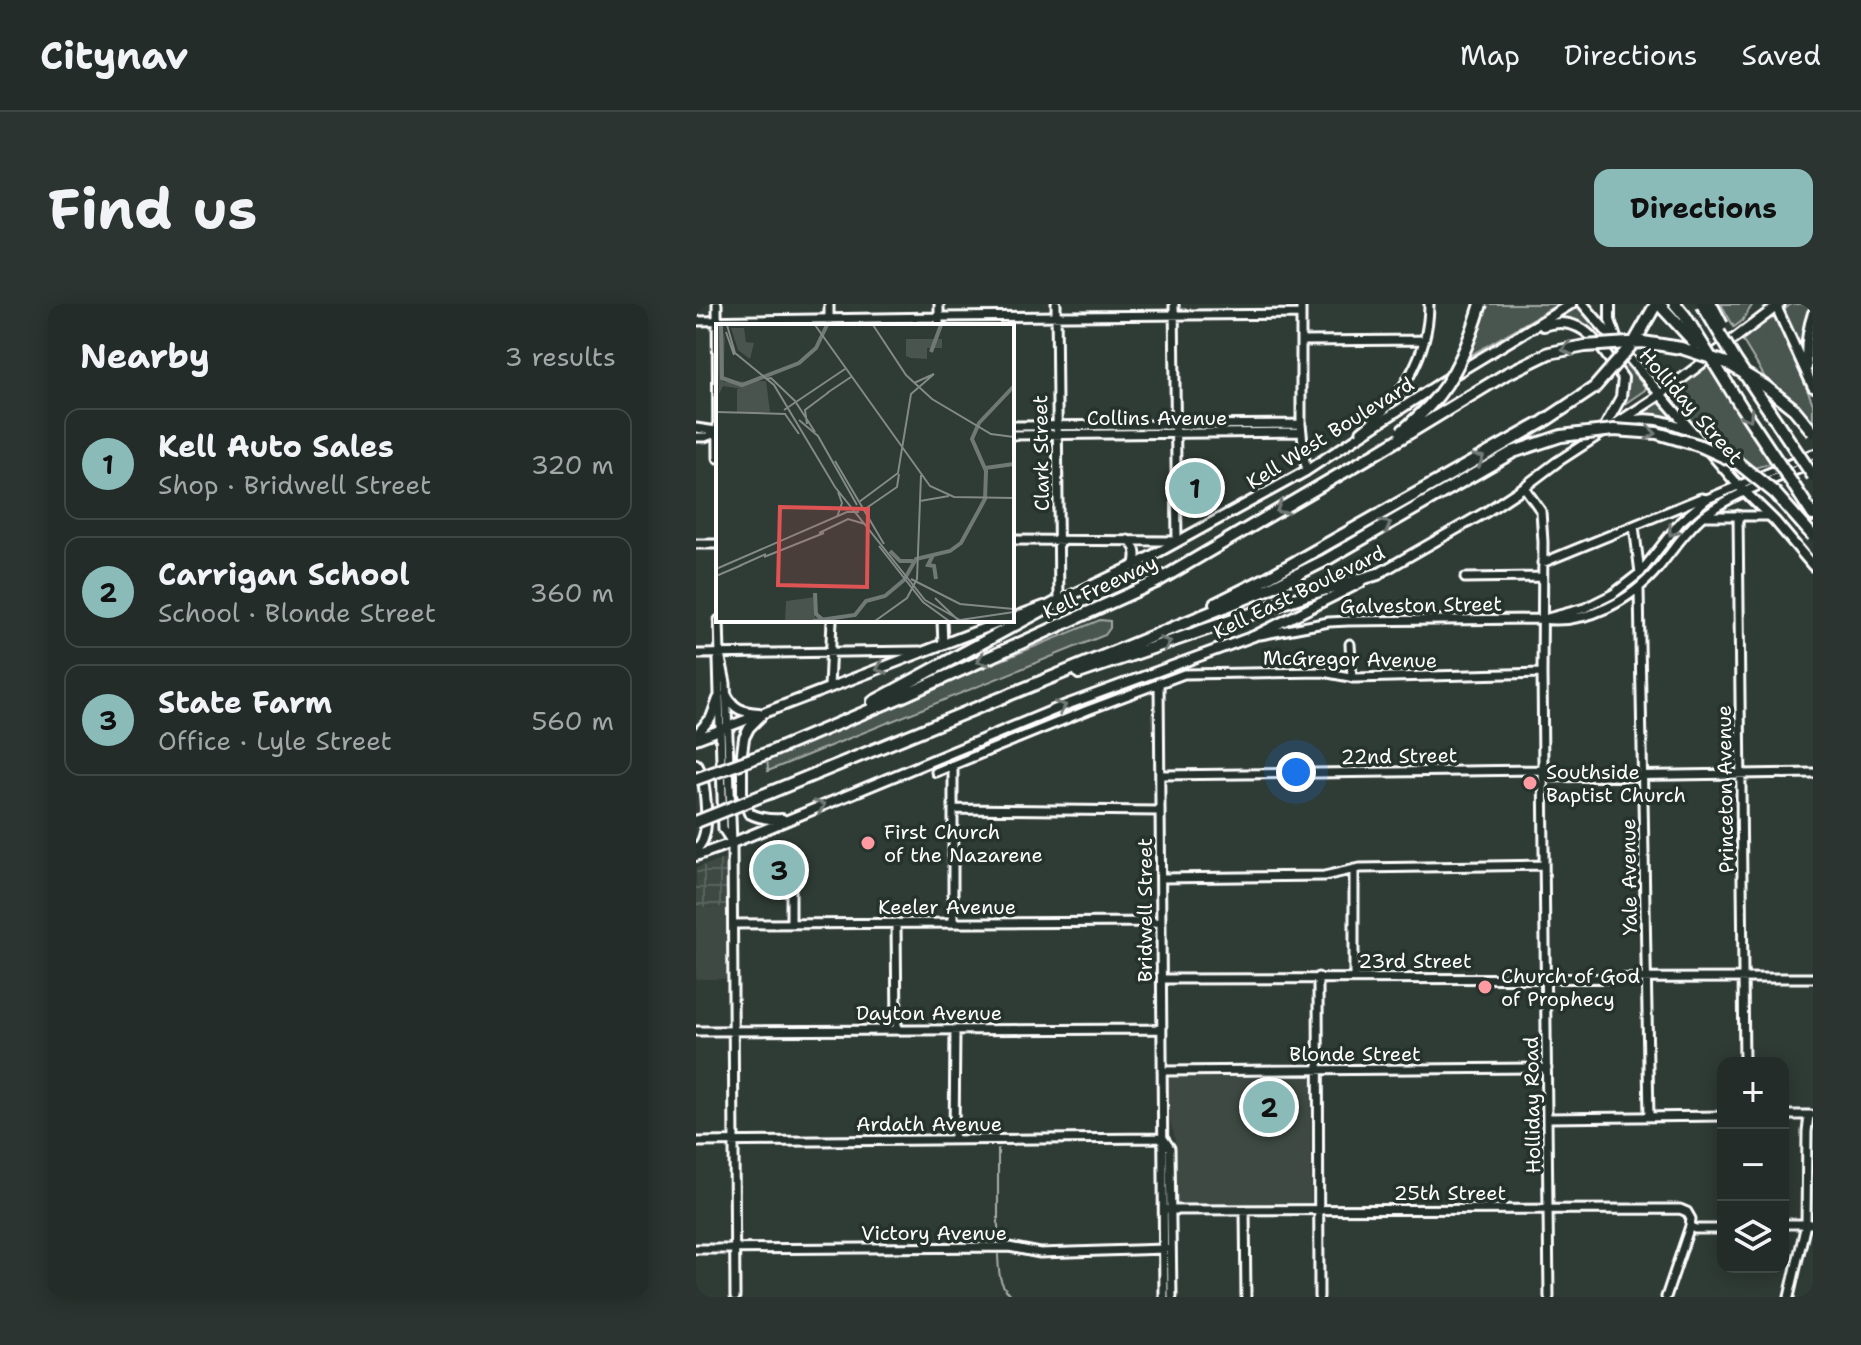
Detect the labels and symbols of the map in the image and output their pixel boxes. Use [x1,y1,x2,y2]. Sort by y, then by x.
inset map [716,324,1014,622]
one-way arrow [1561,340,1574,357]
street label: Holliday Street [1633,342,1749,470]
street label: Kell West Boulevard [1241,371,1419,495]
street label: Clark Street [1027,395,1055,511]
street label: Collins Avenue [1087,405,1227,431]
one-way arrow [1739,408,1754,422]
one-way arrow [1644,424,1658,441]
one-way arrow [1471,453,1485,468]
pin: 1 [1169,458,1221,518]
one-way arrow [1275,500,1290,515]
one-way arrow [1377,519,1392,535]
one-way arrow [1668,522,1683,536]
street label: Kell East Boulevard [1209,539,1389,645]
street label: Kell Freeway [1038,549,1162,625]
street label: Galveston Street [1340,591,1502,619]
one-way arrow [1158,637,1172,653]
street label: McGregor Avenue [1263,644,1437,674]
one-way arrow [976,650,990,666]
one-way arrow [875,658,889,675]
one-way arrow [1053,700,1067,717]
street label: Princeton Avenue [1711,705,1739,873]
street label: 22nd Street [1340,742,1458,770]
your location [1276,752,1316,792]
place label: Southside Baptist Church [1546,759,1686,808]
marker: Southside Baptist Church [1521,774,1539,792]
one-way arrow [812,799,826,815]
street label: Yale Avenue [1615,818,1643,936]
place label: First Church of the Nazarene [884,819,1043,868]
marker: First Church of the Nazarene [859,834,877,852]
street label: Bridwell Street [1132,838,1158,982]
pin: 3 [753,840,805,900]
street label: Keeler Avenue [878,894,1016,920]
street label: 23rd Street [1358,948,1472,974]
place label: Church of God of Prophecy [1501,963,1640,1012]
marker: Church of God of Prophecy [1476,978,1494,996]
street label: Dayton Avenue [856,1000,1002,1026]
street label: Holliday Road [1518,1036,1546,1174]
street label: Blonde Street [1289,1041,1421,1067]
pin: 2 [1243,1077,1295,1137]
street label: Ardath Avenue [856,1111,1002,1137]
street label: 25th Street [1394,1180,1506,1206]
street label: Victory Avenue [861,1220,1007,1246]

